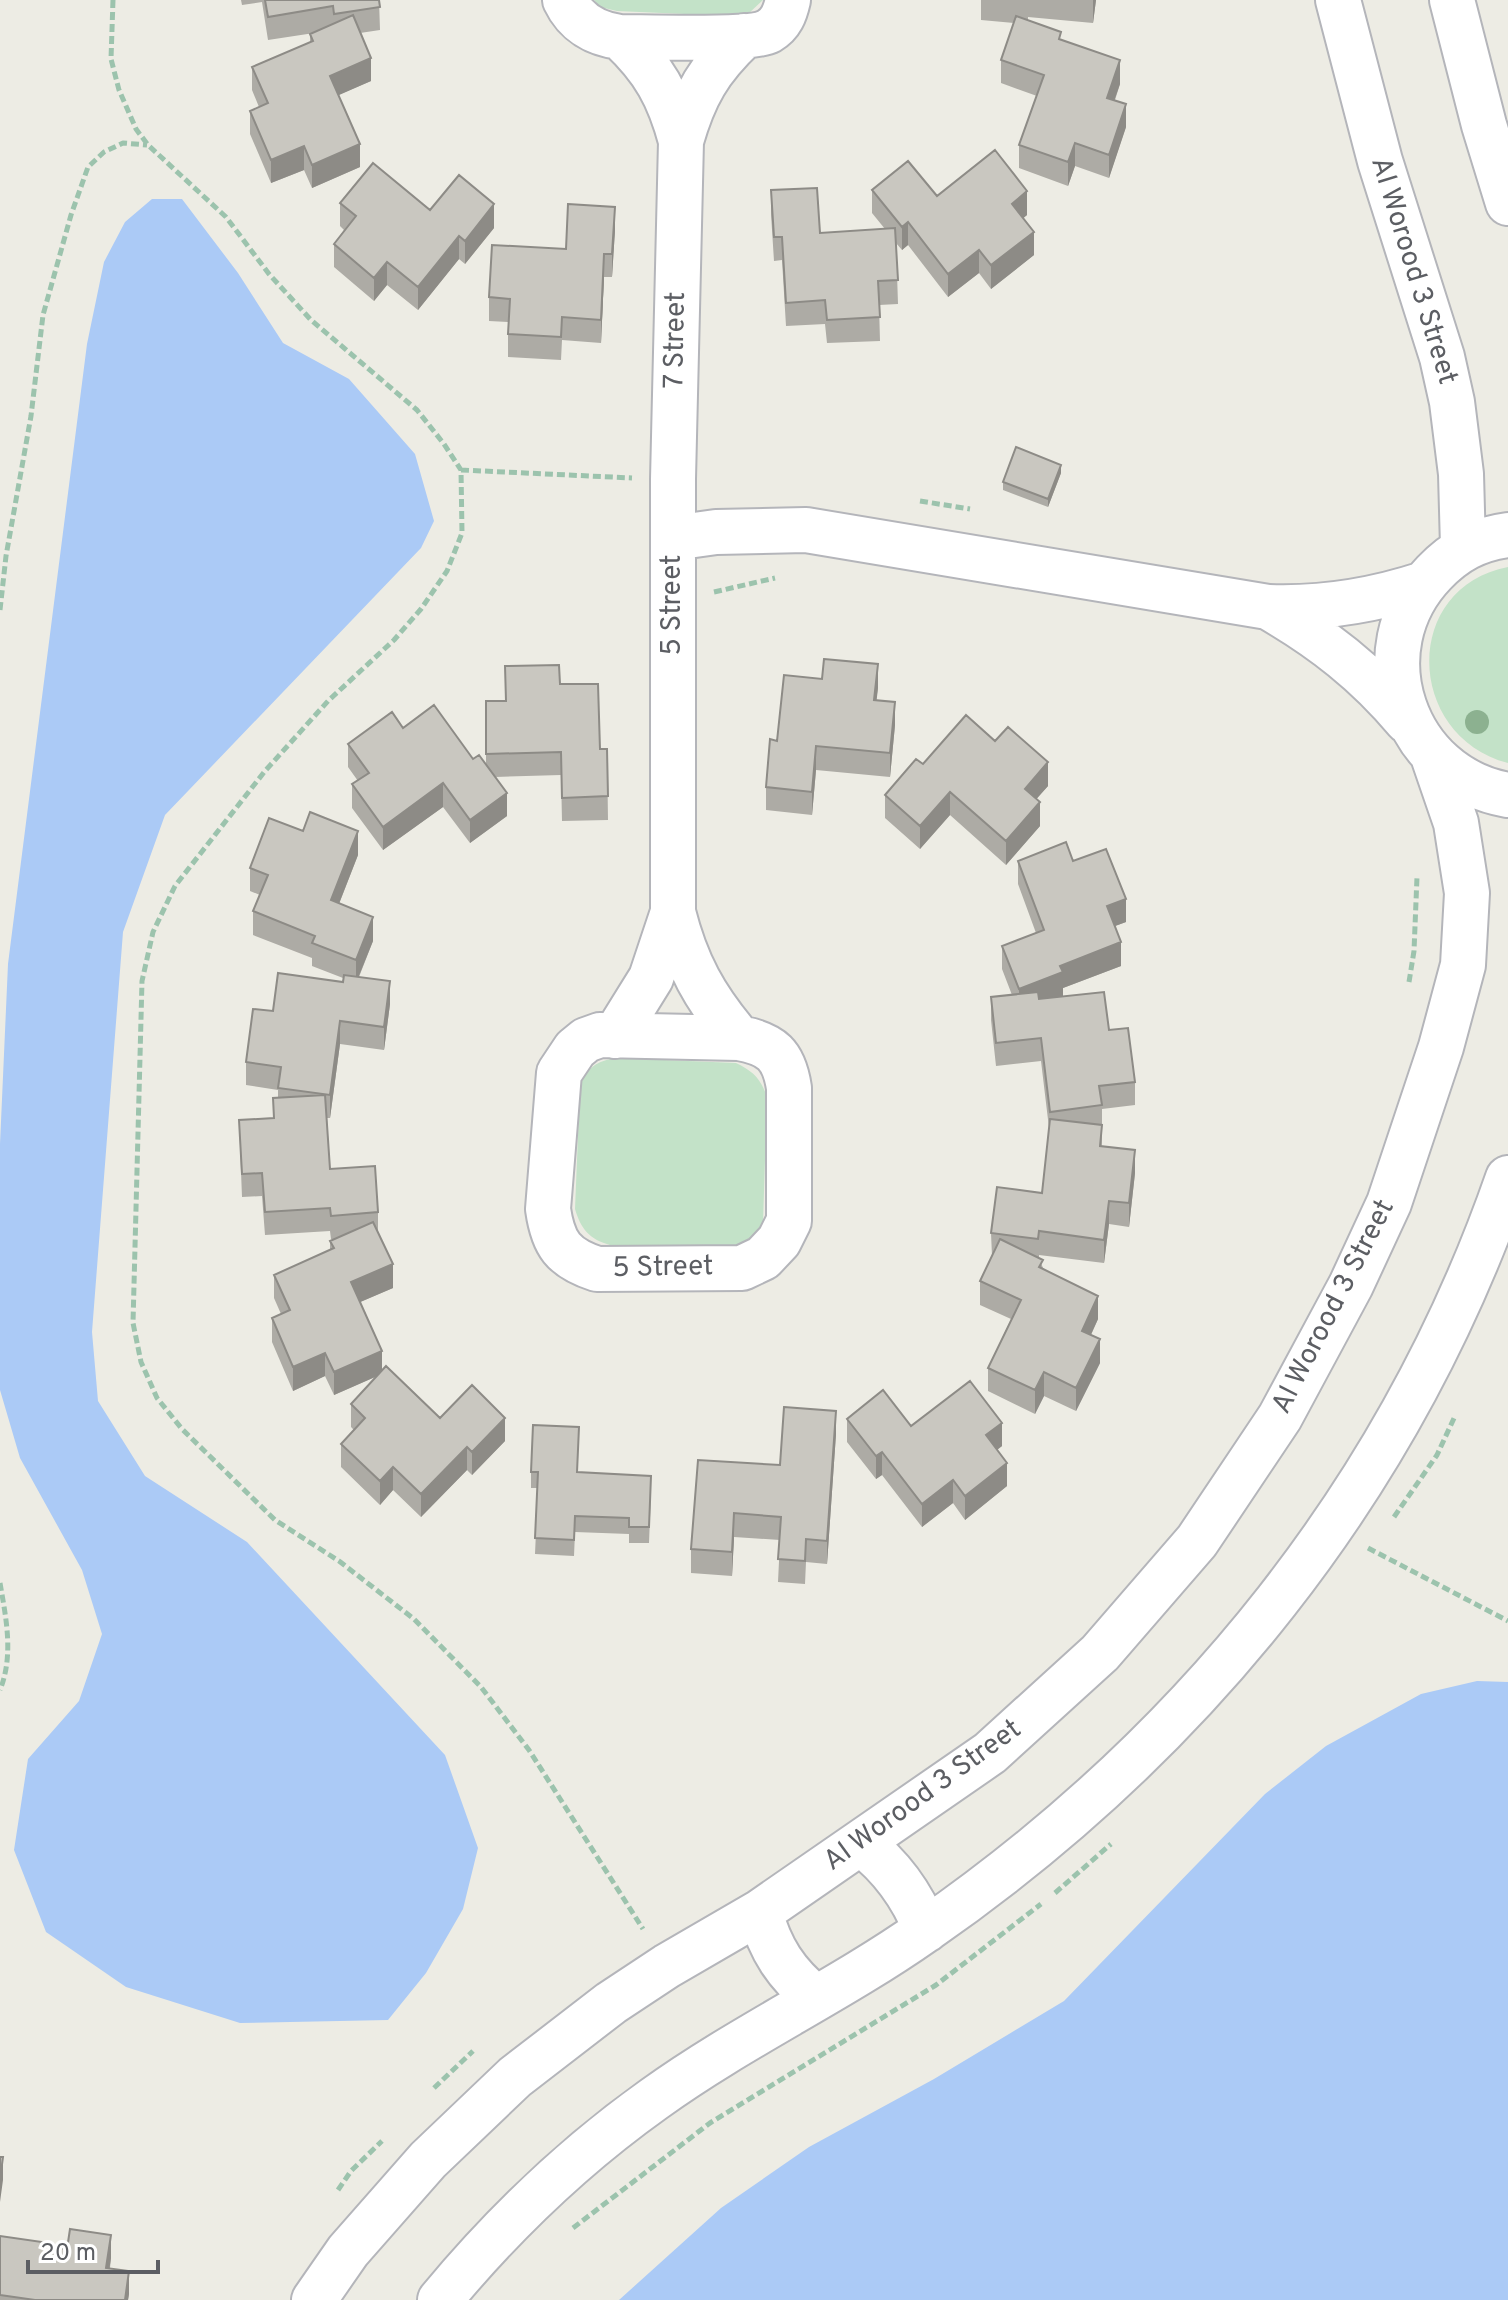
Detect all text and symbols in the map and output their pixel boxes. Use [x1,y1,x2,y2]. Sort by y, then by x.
street label: Al Worood 3 Street [1361,153,1465,389]
street label: 7 Street [657,291,695,389]
street label: 5 Street [655,554,691,656]
street label: Al Worood 3 Street [1264,1194,1404,1420]
street label: 5 Street [612,1249,714,1287]
street label: Al Worood 3 Street [817,1712,1029,1880]
scale bar [28,2224,158,2274]
text: 20 m [40,2239,96,2269]

